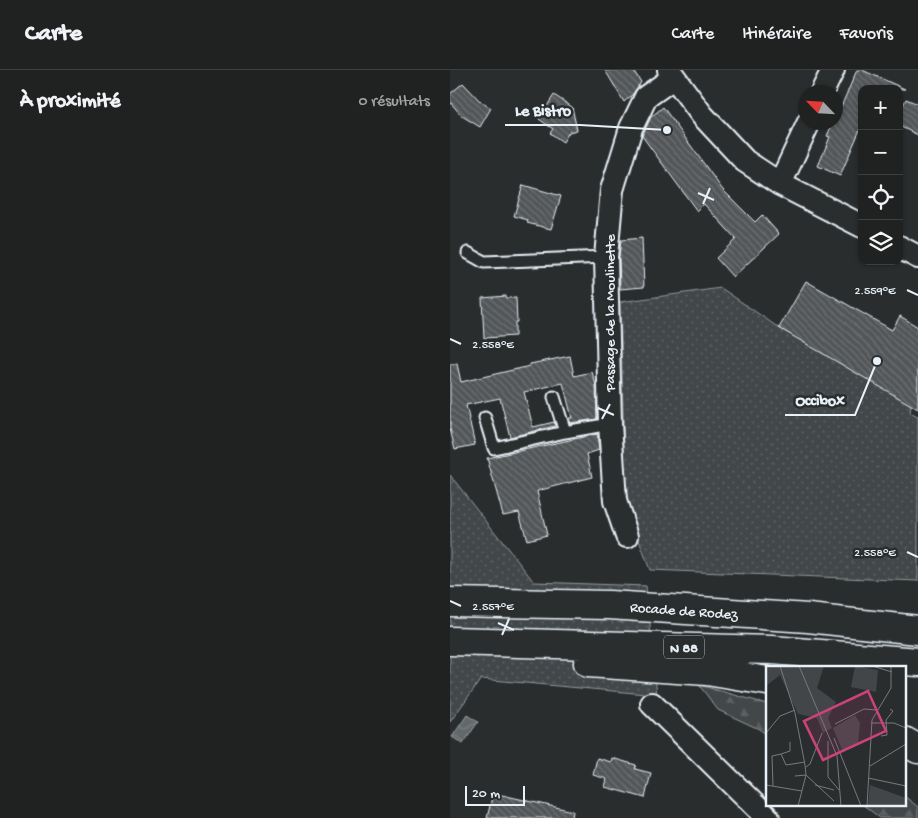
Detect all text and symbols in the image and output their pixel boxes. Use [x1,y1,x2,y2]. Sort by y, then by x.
text: Carte [25,20,82,49]
text: Carte [671,24,714,45]
text: Itinéraire [742,24,812,45]
text: Favoris [840,24,893,45]
north arrow [798,85,843,130]
map controls [858,85,903,265]
button: + [858,85,903,130]
text: À proximité [20,90,121,115]
text: 0 résultats [358,93,430,112]
callout: Le Bistro [505,94,580,125]
text: Le Bistro [515,103,572,122]
button: − [858,130,903,175]
button: locate [858,175,903,220]
button: layers [858,220,903,265]
street label: Passage de la Moulinette [602,234,620,393]
text: 2.559°E [854,285,896,299]
text: 2.558°E [472,339,514,353]
callout: Occibox [785,384,855,415]
text: Occibox [795,393,845,412]
text: 2.558°E [854,547,896,561]
street label: Rocade de Rodez [629,599,739,625]
text: 2.557°E [472,601,514,615]
road number: N 88 [664,636,704,658]
inset map [766,666,906,806]
scale bar [465,783,525,806]
text: 20 m [472,786,500,803]

